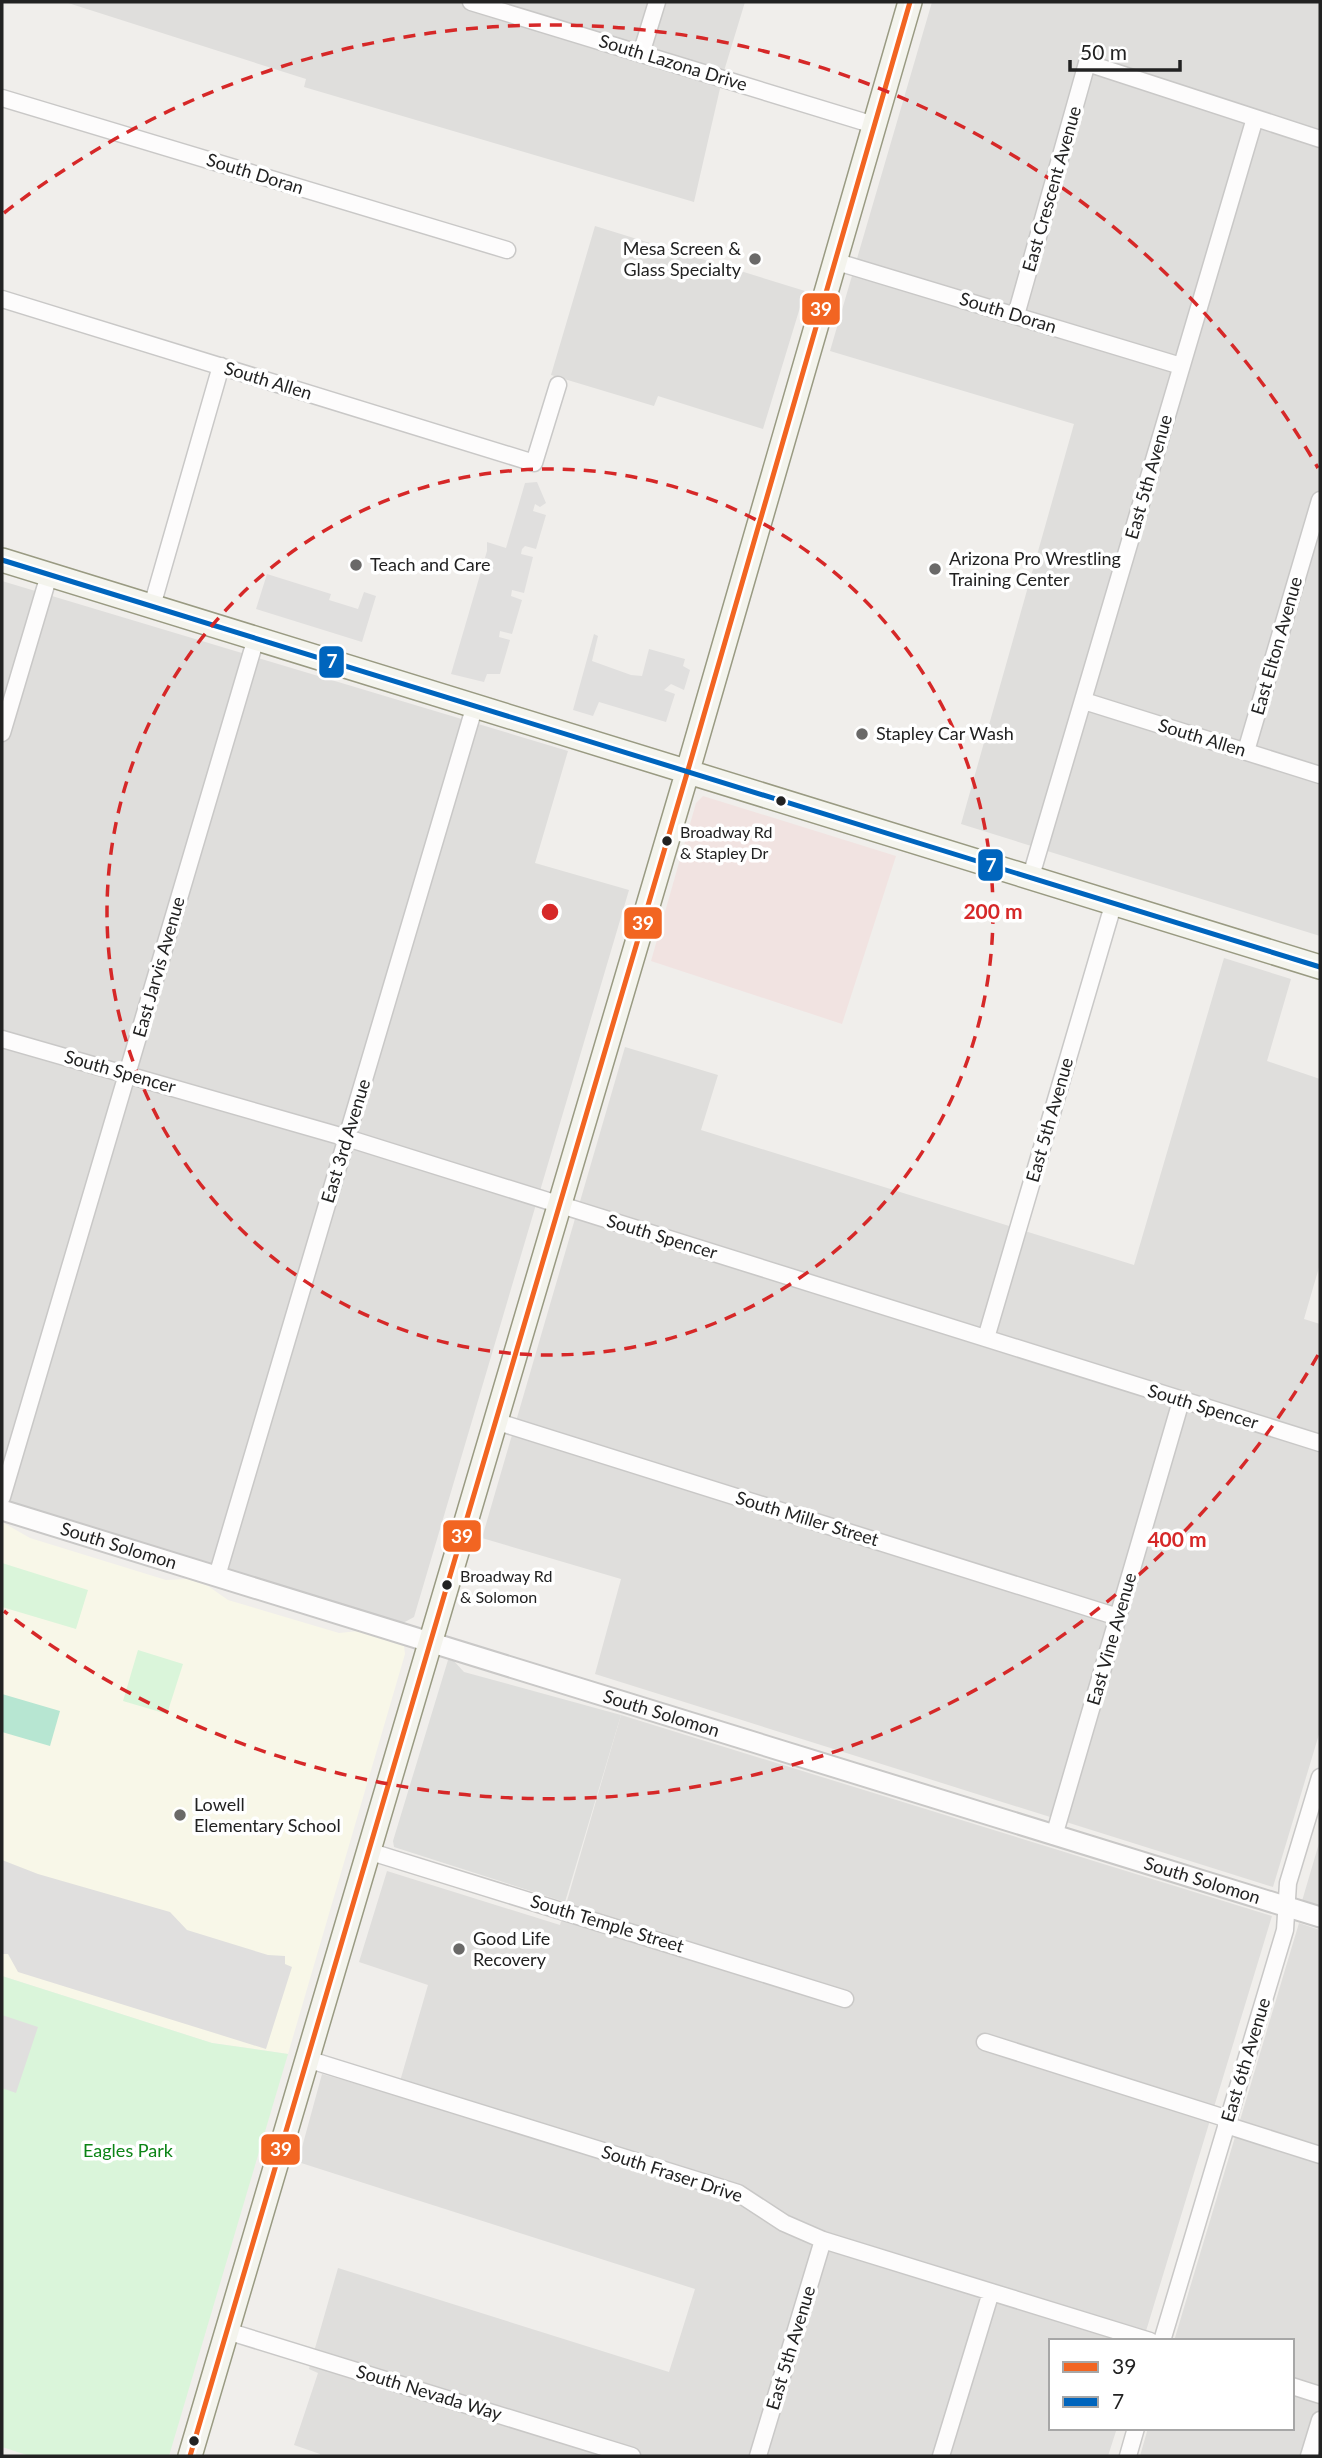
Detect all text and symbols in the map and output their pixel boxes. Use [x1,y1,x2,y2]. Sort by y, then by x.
scale bar [1070,28,1180,72]
street label: South Lazona Drive [596,29,750,95]
text: 50 m [1080,39,1127,64]
street label: East Crescent Avenue [1017,103,1085,274]
street label: South Doran [204,148,306,198]
place label: Mesa Screen & Glass Specialty [623,237,742,280]
marker: Mesa Screen & Glass Specialty [747,251,763,267]
street label: South Doran [957,287,1059,337]
line badge: 39 [801,292,841,326]
text: 39 [810,297,832,320]
street label: South Allen [222,356,315,404]
street label: East 5th Avenue [1120,412,1176,542]
place label: Arizona Pro Wrestling Training Center [949,547,1121,590]
place label: Teach and Care [370,553,490,575]
marker: Teach and Care [348,557,364,573]
marker: Arizona Pro Wrestling Training Center [927,561,943,577]
street label: East Elton Avenue [1246,574,1306,717]
line badge: 7 [318,645,345,679]
text: 7 [326,649,338,672]
street label: South Allen [1156,713,1249,761]
place label: Stapley Car Wash [876,722,1014,744]
marker: Stapley Car Wash [854,726,870,742]
unlabelled marker [774,794,788,808]
place label: Broadway Rd & Stapley Dr [680,822,772,862]
marker: Broadway Rd & Stapley Dr [660,834,674,848]
line badge: 7 [977,848,1004,882]
text: 7 [985,853,997,876]
street label: East Jarvis Avenue [127,894,189,1040]
text: 200 m [963,898,1023,923]
centre of rings [538,900,562,924]
line badge: 39 [623,906,663,940]
text: 39 [632,911,654,934]
street label: South Spencer [62,1045,179,1098]
street label: East 5th Avenue [1021,1055,1077,1185]
street label: East 3rd Avenue [316,1076,374,1205]
street label: South Spencer [604,1209,721,1263]
street label: South Spencer [1145,1379,1262,1433]
street label: South Miller Street [733,1486,882,1550]
street label: South Solomon [58,1517,180,1573]
line badge: 39 [442,1519,482,1553]
text: 39 [451,1524,473,1547]
text: 400 m [1147,1526,1207,1551]
place label: Broadway Rd & Solomon [460,1566,552,1606]
street label: East Vine Avenue [1082,1570,1141,1708]
marker: Broadway Rd & Solomon [440,1578,454,1592]
street label: South Solomon [601,1684,722,1741]
place label: Lowell Elementary School [194,1793,341,1836]
marker: Lowell Elementary School [172,1807,188,1823]
street label: South Solomon [1142,1851,1263,1908]
street label: South Temple Street [528,1889,687,1957]
place label: Good Life Recovery [473,1927,550,1970]
marker: Good Life Recovery [451,1941,467,1957]
street label: East 6th Avenue [1216,1995,1274,2124]
line badge: 39 [260,2133,301,2166]
text: 39 [270,2137,292,2160]
park label: Eagles Park [83,2139,174,2161]
street label: South Fraser Drive [599,2140,746,2206]
street label: East 5th Avenue [761,2283,819,2412]
legend [1049,2339,1294,2430]
text: 39 [1112,2353,1136,2378]
street label: South Nevada Way [354,2359,505,2425]
text: 7 [1112,2388,1124,2413]
unlabelled marker [187,2434,201,2448]

